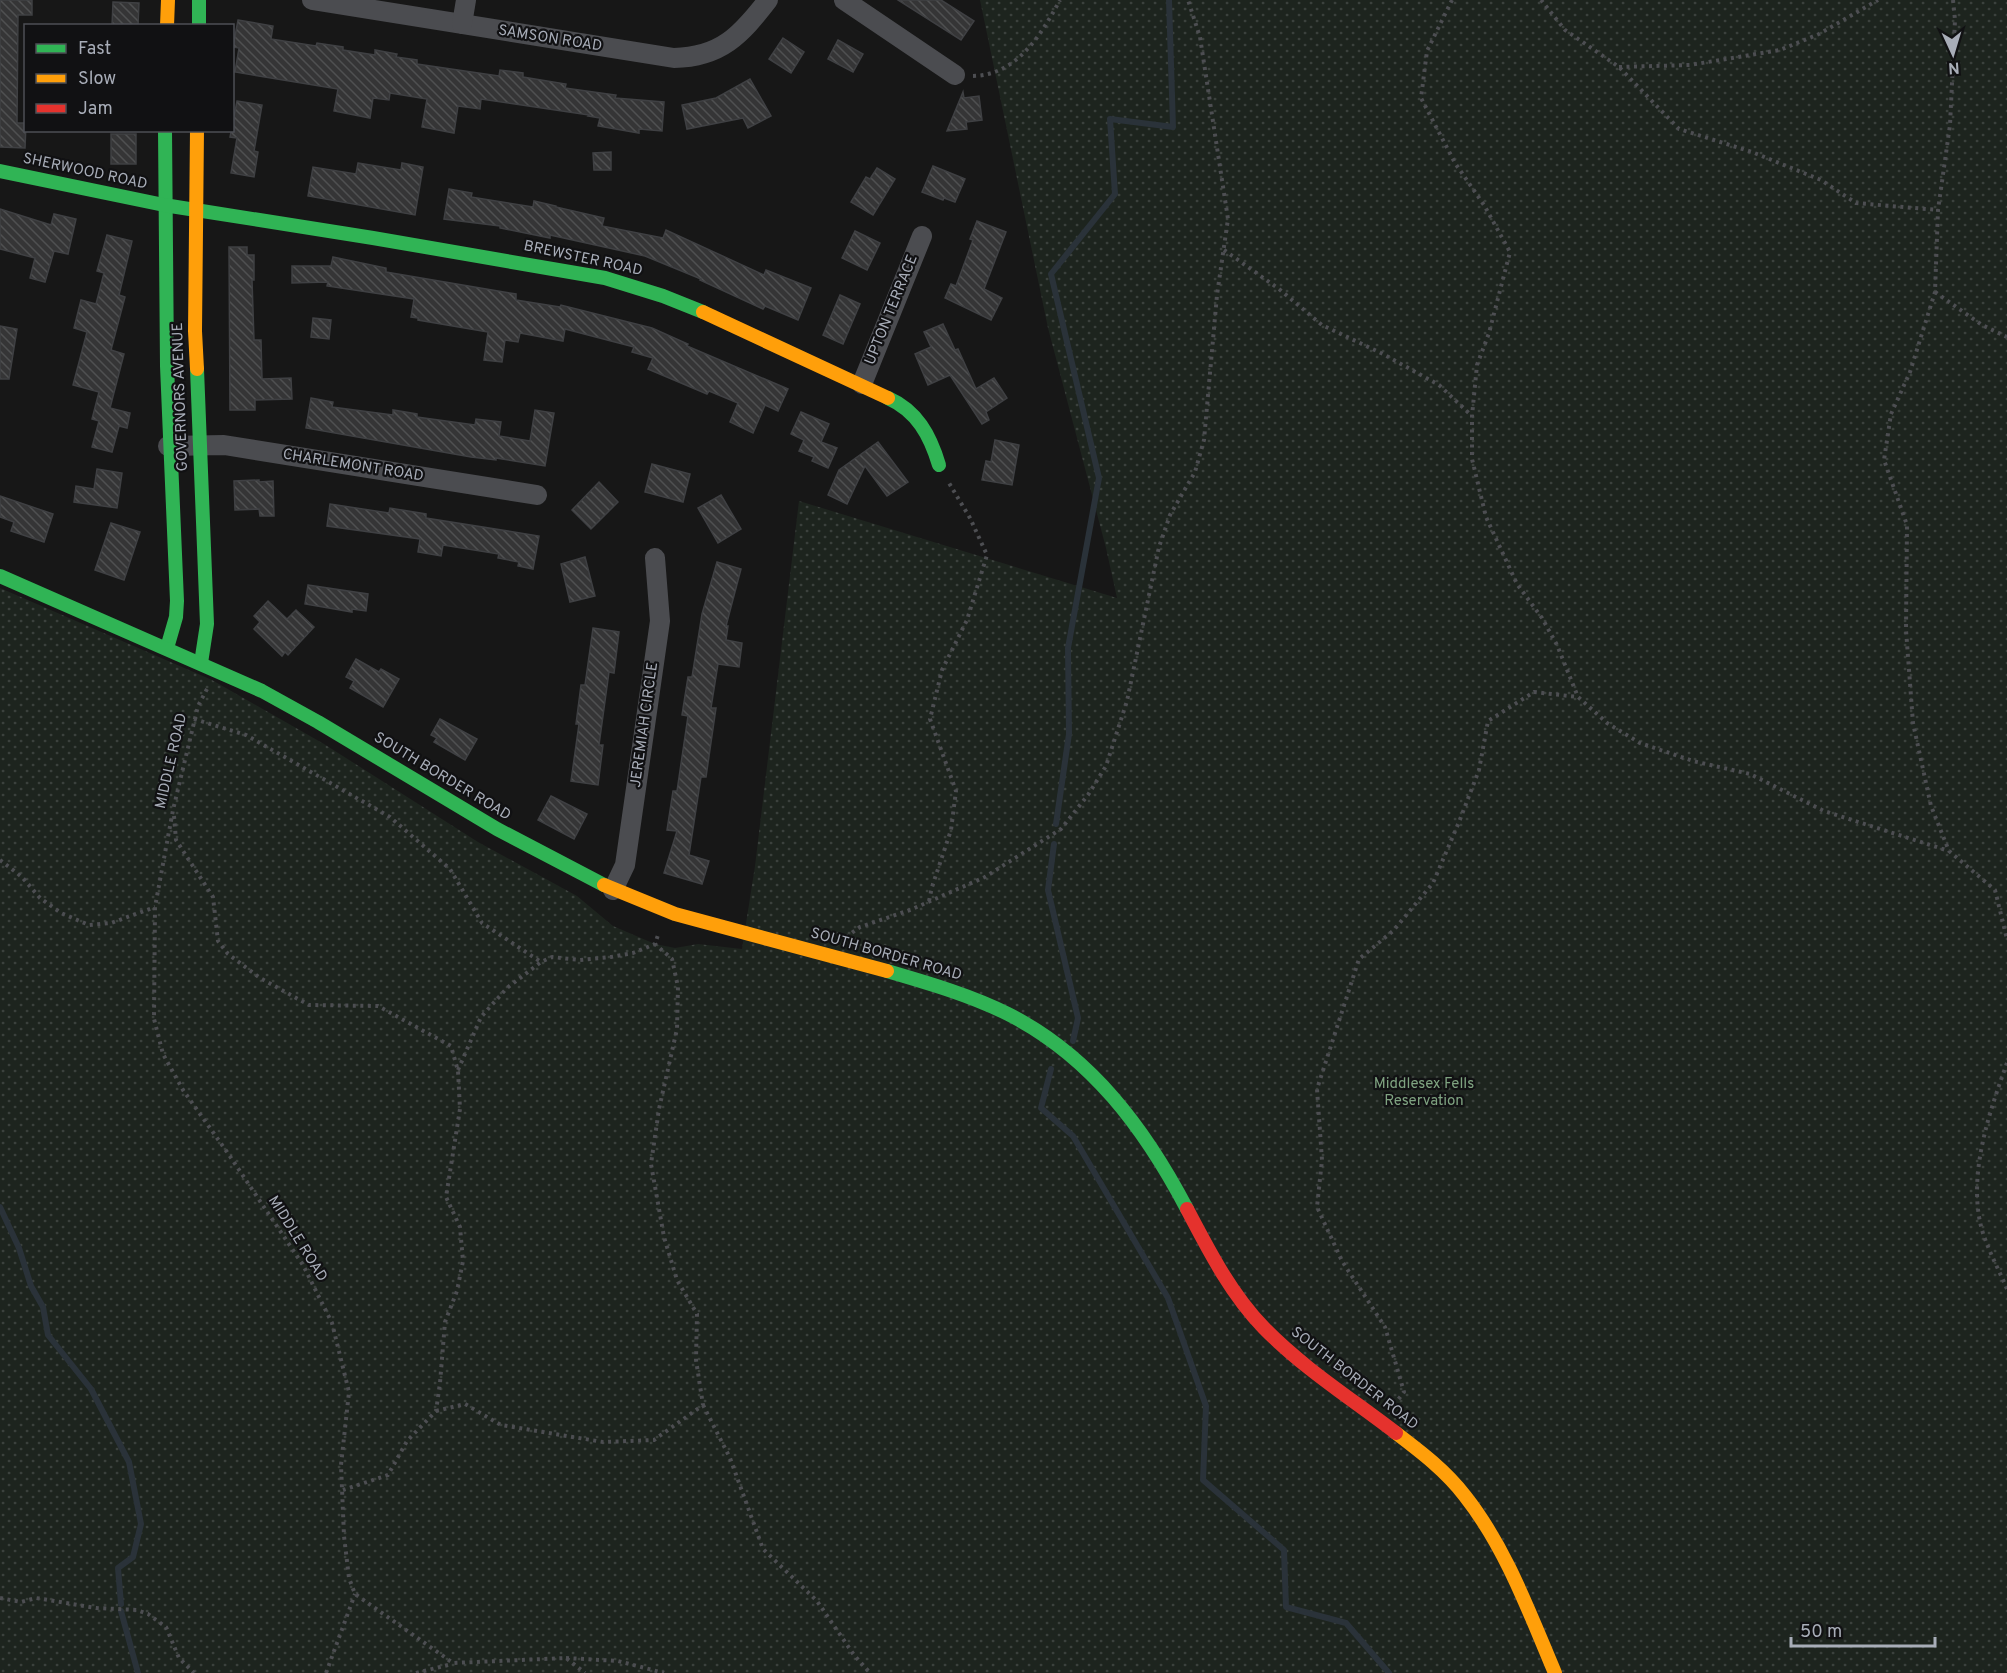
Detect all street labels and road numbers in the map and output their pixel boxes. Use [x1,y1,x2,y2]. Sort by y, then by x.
street label: SAMSON ROAD [497,21,603,57]
street label: SHERWOOD ROAD [21,150,149,194]
street label: BREWSTER ROAD [522,237,644,281]
street label: UPTON TERRACE [861,252,923,368]
street label: GOVERNORS AVENUE [169,322,193,472]
street label: CHARLEMONT ROAD [281,445,425,487]
street label: JEREMIAH CIRCLE [627,661,663,789]
street label: MIDDLE ROAD [152,711,192,811]
street label: SOUTH BORDER ROAD [370,729,514,825]
street label: SOUTH BORDER ROAD [808,924,964,986]
street label: MIDDLE ROAD [263,1193,331,1285]
street label: SOUTH BORDER ROAD [1286,1323,1422,1435]

